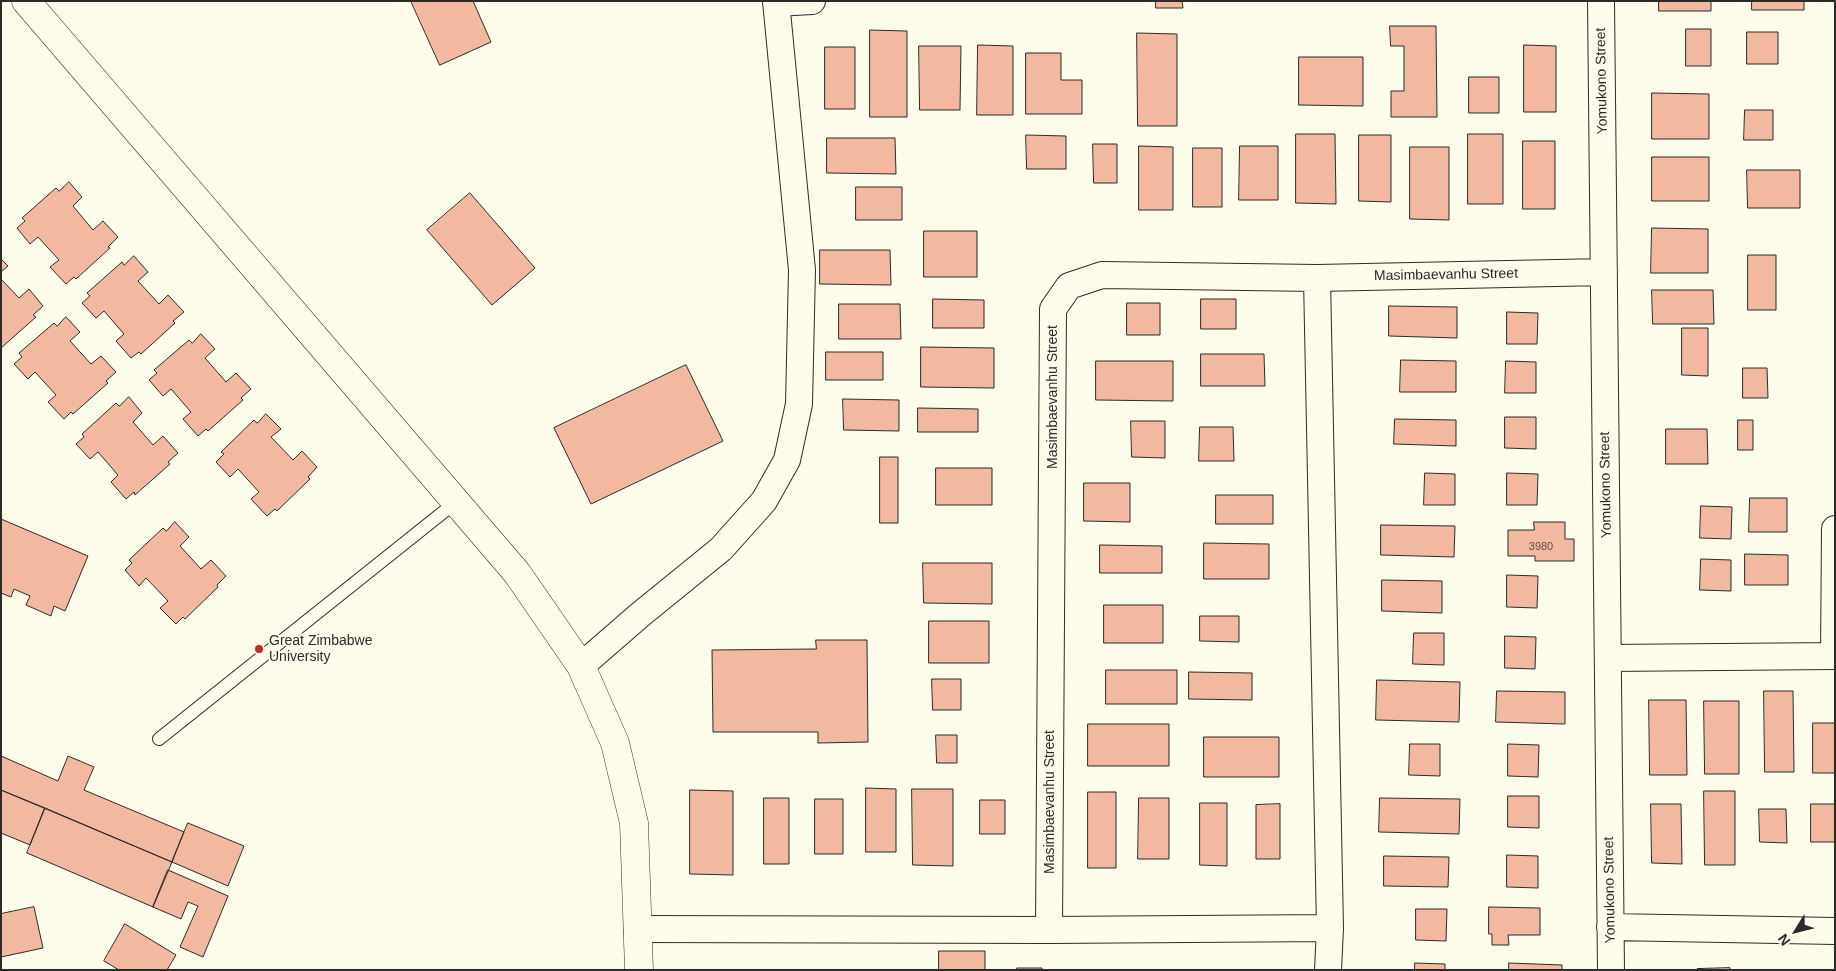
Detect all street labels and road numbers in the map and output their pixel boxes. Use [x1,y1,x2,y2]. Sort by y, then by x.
street label: Yomukono Street [1593,27,1611,135]
street label: Masimbaevanhu Street [1374,265,1518,285]
street label: Masimbaevanhu Street [1045,325,1061,469]
street label: Yomukono Street [1597,431,1615,539]
street label: Masimbaevanhu Street [1042,730,1058,874]
street label: Yomukono Street [1601,836,1619,944]

